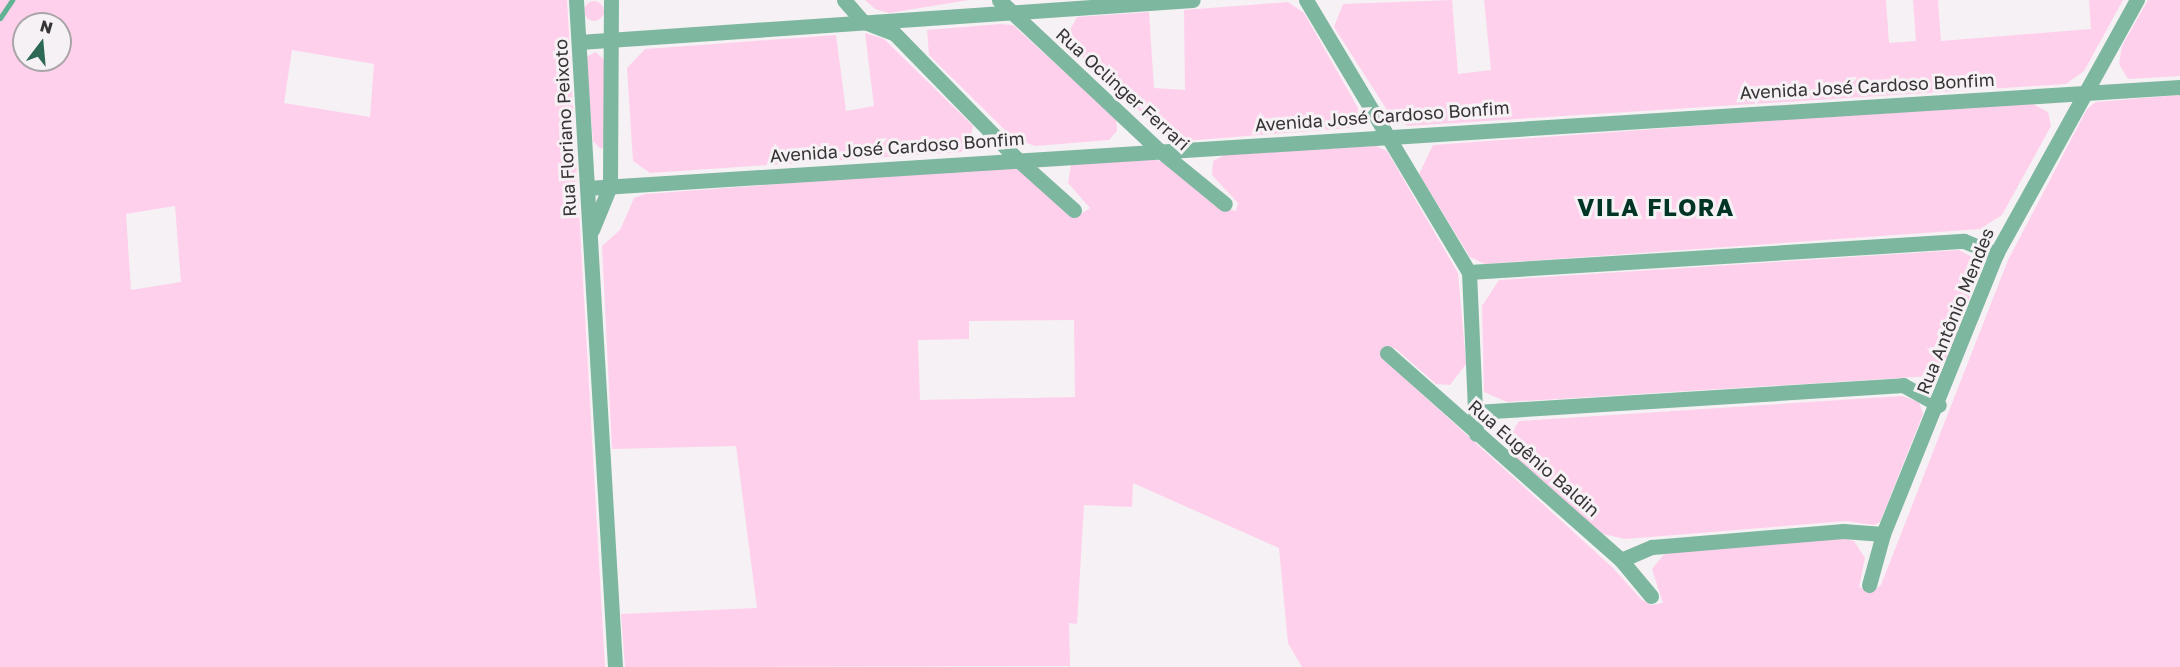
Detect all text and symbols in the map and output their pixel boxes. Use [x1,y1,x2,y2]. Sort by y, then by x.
north arrow [12,12,72,72]
text: N [38,15,55,38]
street label: Rua Oclinger Ferrari [1052,23,1194,155]
street label: Rua Floriano Peixoto [550,38,580,218]
street label: Avenida José Cardoso Bonfim [1739,69,1995,103]
street label: Avenida José Cardoso Bonfim [1254,96,1510,136]
street label: Avenida José Cardoso Bonfim [769,127,1025,167]
district label: VILA FLORA [1577,193,1735,221]
street label: Rua Antônio Mendes [1912,225,1998,397]
street label: Rua Eugênio Baldin [1464,395,1604,521]

